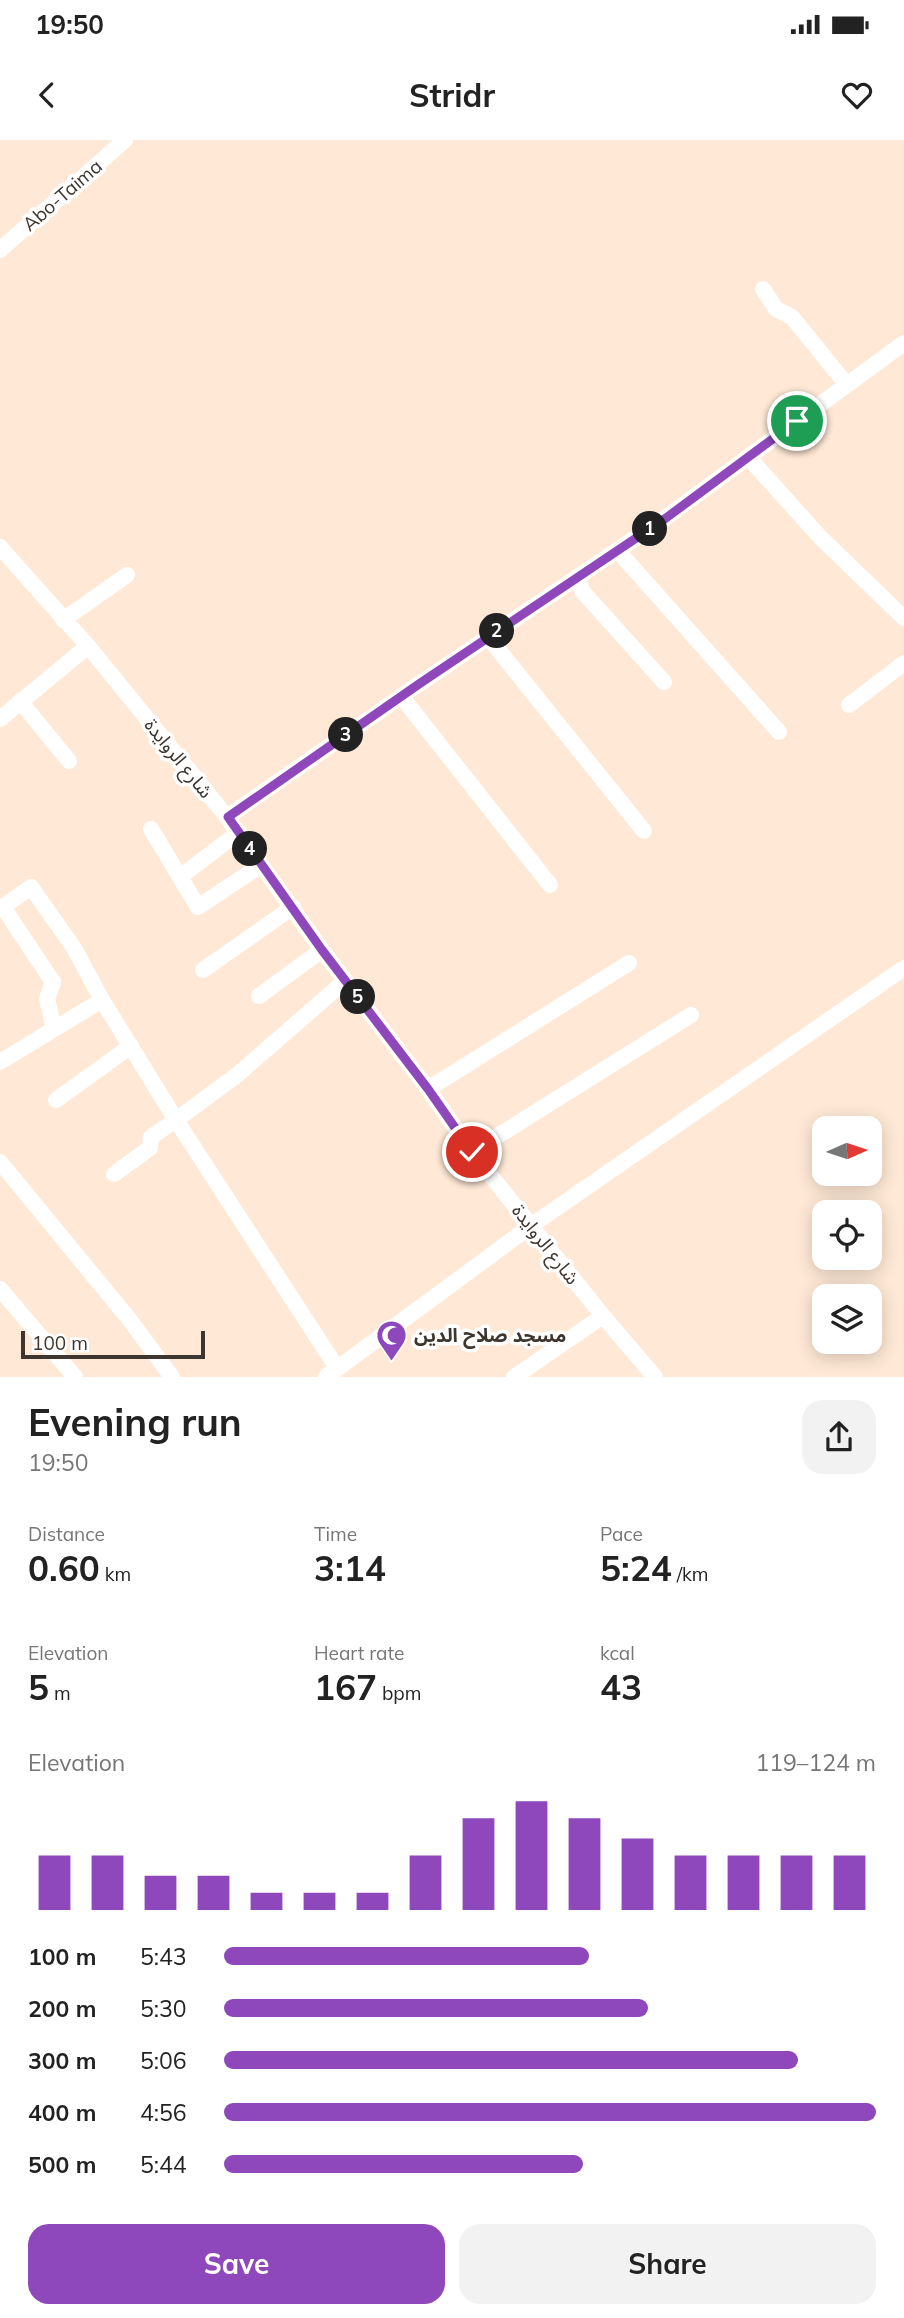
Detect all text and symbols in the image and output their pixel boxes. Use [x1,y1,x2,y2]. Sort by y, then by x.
text: 19:50 [35,8,104,41]
text: Stridr [409,75,495,115]
icon: back [28,76,66,114]
icon: heart [838,76,876,114]
street label: Abo-Taima [17,154,107,236]
pin [767,391,827,451]
icon: arrive [778,402,816,440]
pin: 1 [632,512,668,546]
text: 1 [644,516,655,540]
pin: 2 [480,614,514,648]
text: 2 [491,618,502,642]
street label: شارع الروايدة [138,713,218,804]
pin: 3 [328,718,364,752]
text: 3 [340,722,351,746]
pin: 4 [232,832,268,866]
text: 4 [244,836,255,860]
pin: 5 [340,980,376,1014]
text: 5 [352,984,363,1008]
north arrow [812,1116,882,1186]
map controls [812,1116,882,1354]
pin [442,1122,502,1182]
icon: check [453,1133,491,1171]
street label: شارع الروايدة [506,1199,585,1290]
button: locate [812,1200,882,1270]
button: layers [812,1284,882,1354]
mosque icon: مسجد صلاح الدين [374,1318,408,1362]
place label: مسجد صلاح الدين [414,1323,566,1349]
scale bar [21,1328,205,1359]
text: 100 m [32,1331,88,1355]
text: Evening run [28,1398,242,1446]
button: share [802,1400,876,1474]
text: 19:50 [28,1448,88,1477]
text: Distance [28,1522,105,1546]
text: Time [314,1522,357,1546]
text: Pace [600,1522,643,1546]
text: 0.60 [28,1546,100,1590]
text: 3:14 [314,1546,386,1590]
text: 5:24 [600,1546,672,1590]
text: km [100,1562,131,1586]
text: /km [672,1562,709,1586]
text: Elevation [28,1641,108,1665]
text: Heart rate [314,1641,404,1665]
text: kcal [600,1641,635,1665]
text: 5 [28,1665,49,1709]
text: 167 [314,1665,377,1709]
text: 43 [600,1665,642,1709]
text: m [49,1681,71,1705]
text: bpm [377,1681,421,1705]
text: Elevation [28,1748,125,1777]
text: 119–124 m [755,1748,876,1777]
text: 100 m [28,1942,96,1971]
text: 5:43 [140,1942,187,1971]
text: 200 m [28,1994,96,2023]
text: 5:30 [140,1994,187,2023]
text: 300 m [28,2046,96,2075]
text: 5:06 [140,2046,187,2075]
text: 400 m [28,2098,96,2127]
text: 4:56 [140,2098,187,2127]
text: 500 m [28,2150,96,2179]
text: 5:44 [140,2150,187,2179]
button: Save [28,2224,445,2304]
button: Share [459,2224,876,2304]

